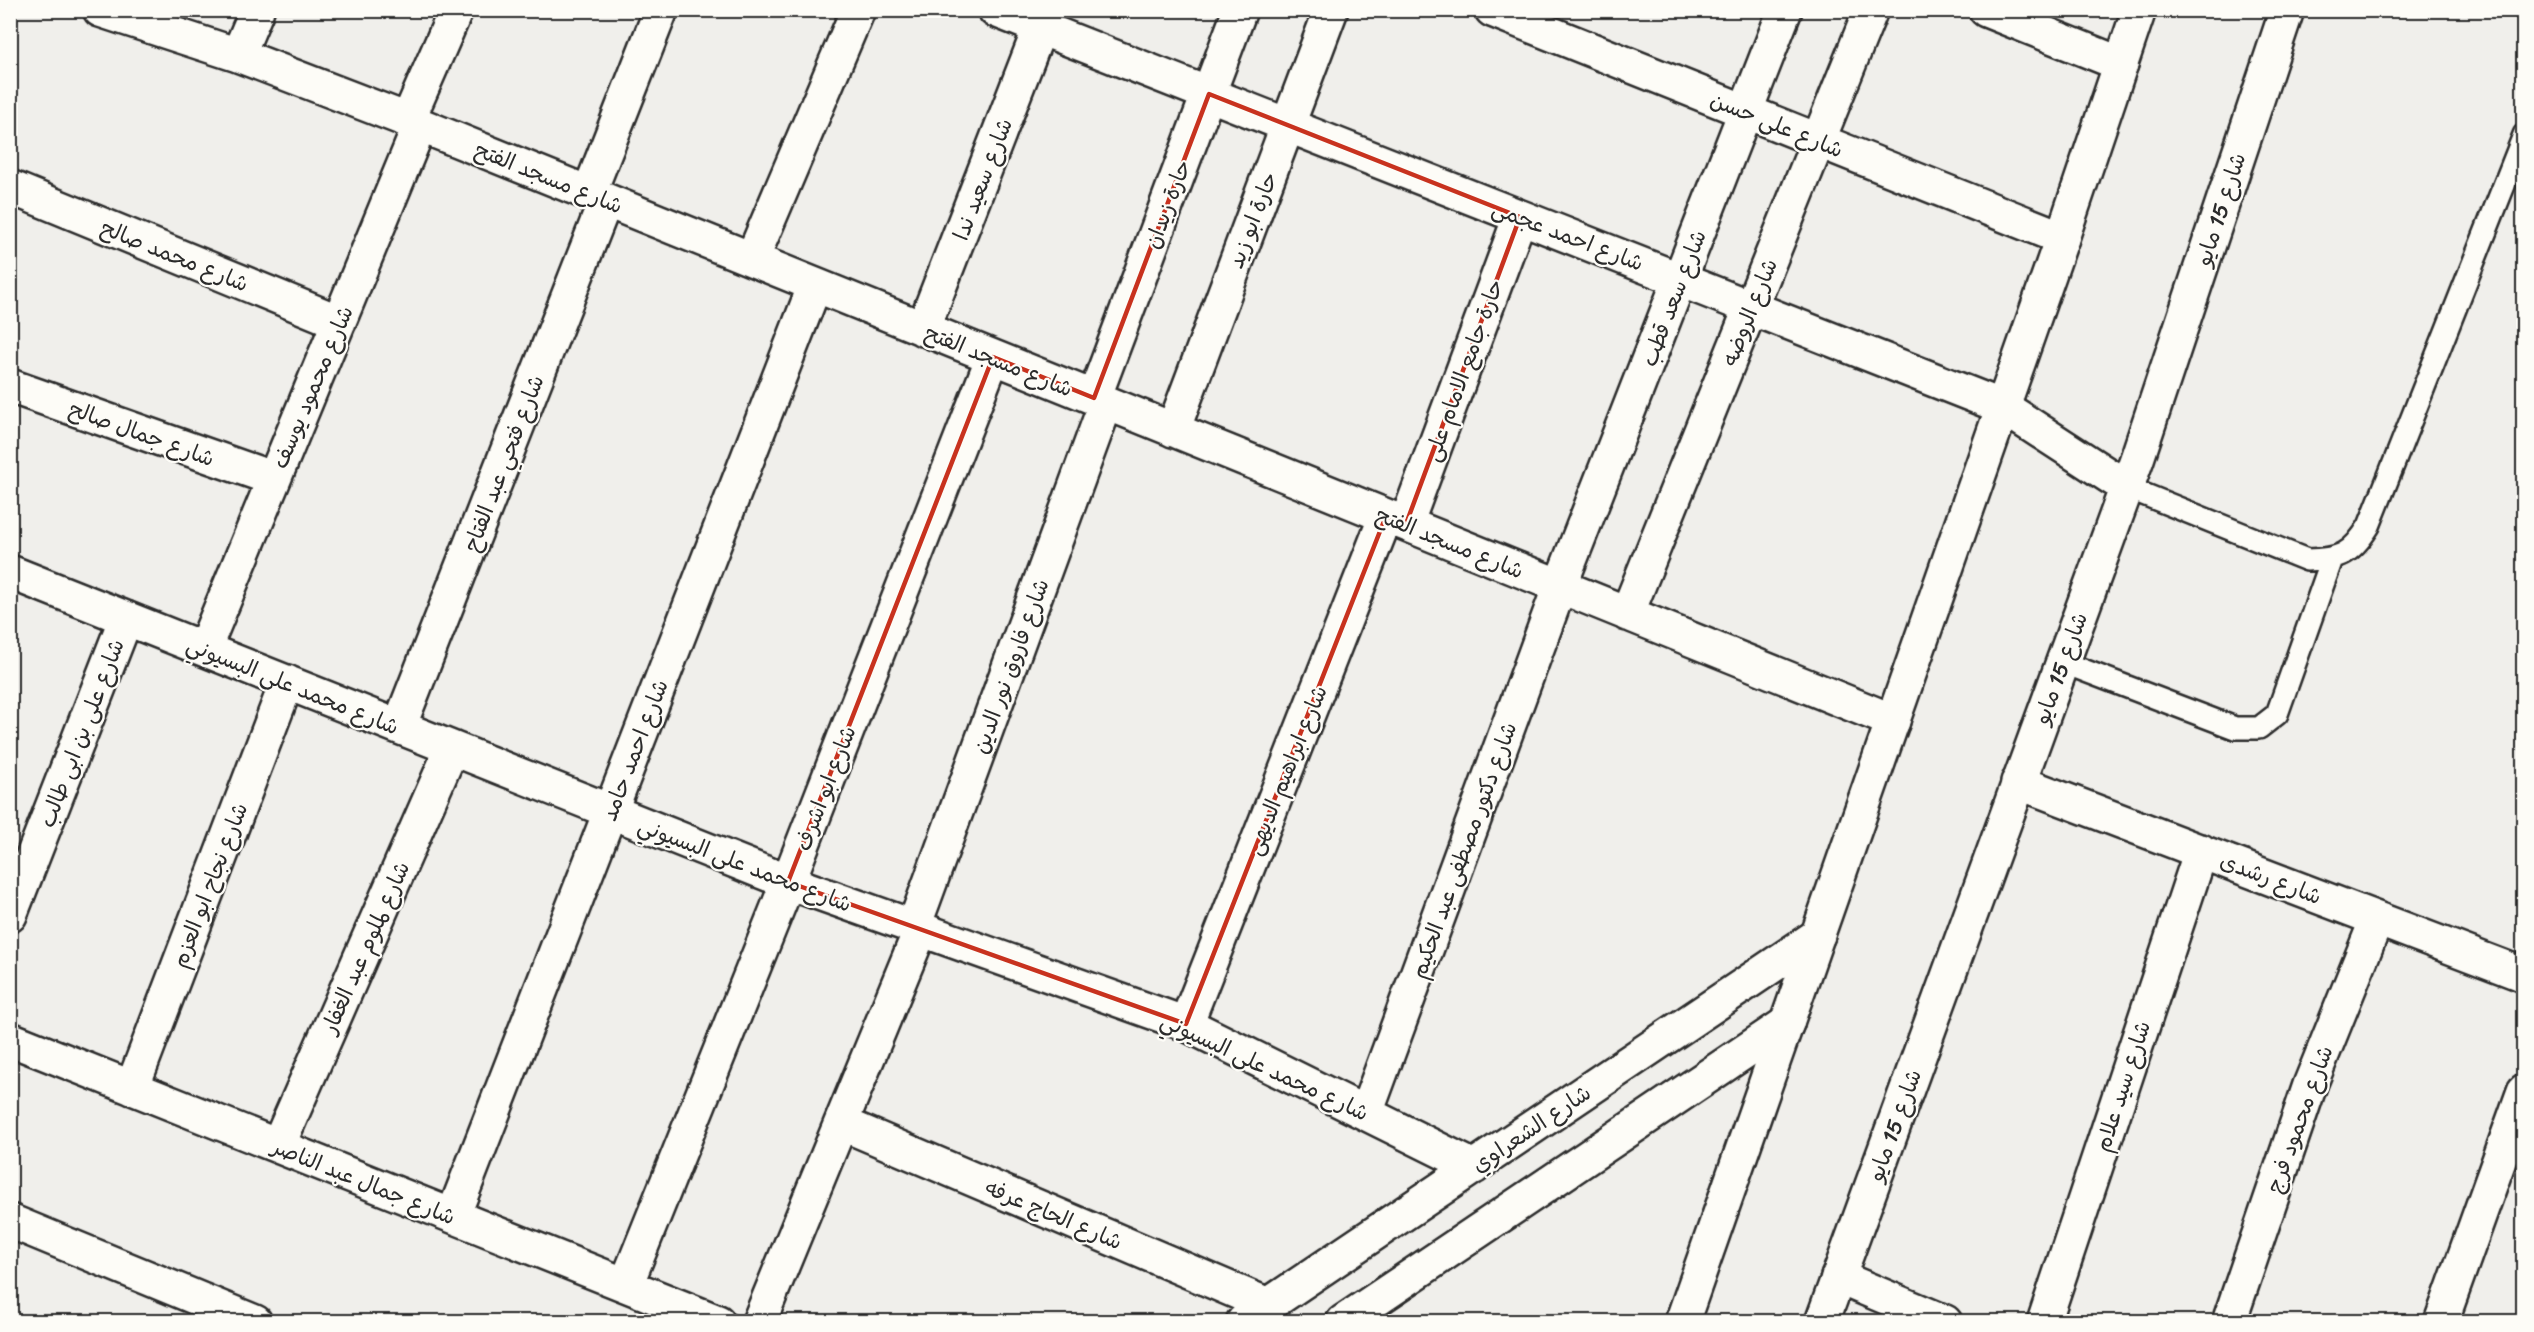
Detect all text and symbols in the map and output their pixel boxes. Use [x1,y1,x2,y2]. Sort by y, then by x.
street label: شارع على حسن [1704,80,1849,169]
street label: شارع سعيد ندا [941,112,1024,246]
street label: شارع مسجد الفتح [469,130,629,225]
street label: شارع 15 مايو [2183,147,2257,273]
street label: حارة زيدان [1133,154,1202,255]
street label: حارة ابو زيد [1216,166,1289,274]
street label: شارع احمد عجمى [1486,189,1649,282]
street label: شارع محمد صالح [95,208,255,303]
street label: شارع سعد قطب [1629,224,1717,372]
street label: شارع الروضه [1710,252,1789,372]
street label: حارة جامع الامام على [1412,273,1515,467]
street label: شارع محمود يوسف [260,299,364,475]
street label: شارع مسجد الفتح [919,313,1079,408]
street label: شارع فتحي عبد الفتاح [452,369,555,558]
street label: شارع جمال صالح [63,389,220,478]
street label: شارع مسجد الفتح [1370,495,1530,590]
street label: شارع فاروق نور الدين [961,573,1060,759]
street label: شارع 15 مايو [2021,606,2099,732]
street label: شارع محمد على البسيوني [181,625,405,746]
street label: شارع على بن ابى طالب [27,633,135,833]
street label: شارع احمد حامد [589,673,679,827]
street label: شارع ابراهيم الديهى [1235,679,1338,861]
street label: شارع دكتور مصطفى عبد الحكيم [1399,716,1528,984]
street label: شارع ابو اشرف [784,720,867,857]
street label: شارع نجاح ابو العزم [160,797,259,974]
street label: شارع محمد على البسيوني [632,806,857,923]
street label: شارع رشدى [2214,841,2328,916]
street label: شارع لملوم عبد الغفار [309,855,421,1042]
street label: شارع محمد على البسيوني [1154,1001,1376,1132]
street label: شارع سيد علام [2083,1015,2162,1157]
street label: شارع محمود فرج [2255,1040,2344,1199]
street label: شارع 15 مايو [1855,1063,1933,1189]
street label: شارع الشعراوي [1463,1074,1599,1183]
street label: شارع جمال عبد الناصر [264,1126,462,1236]
street label: شارع الحاج عرفه [979,1168,1129,1261]

